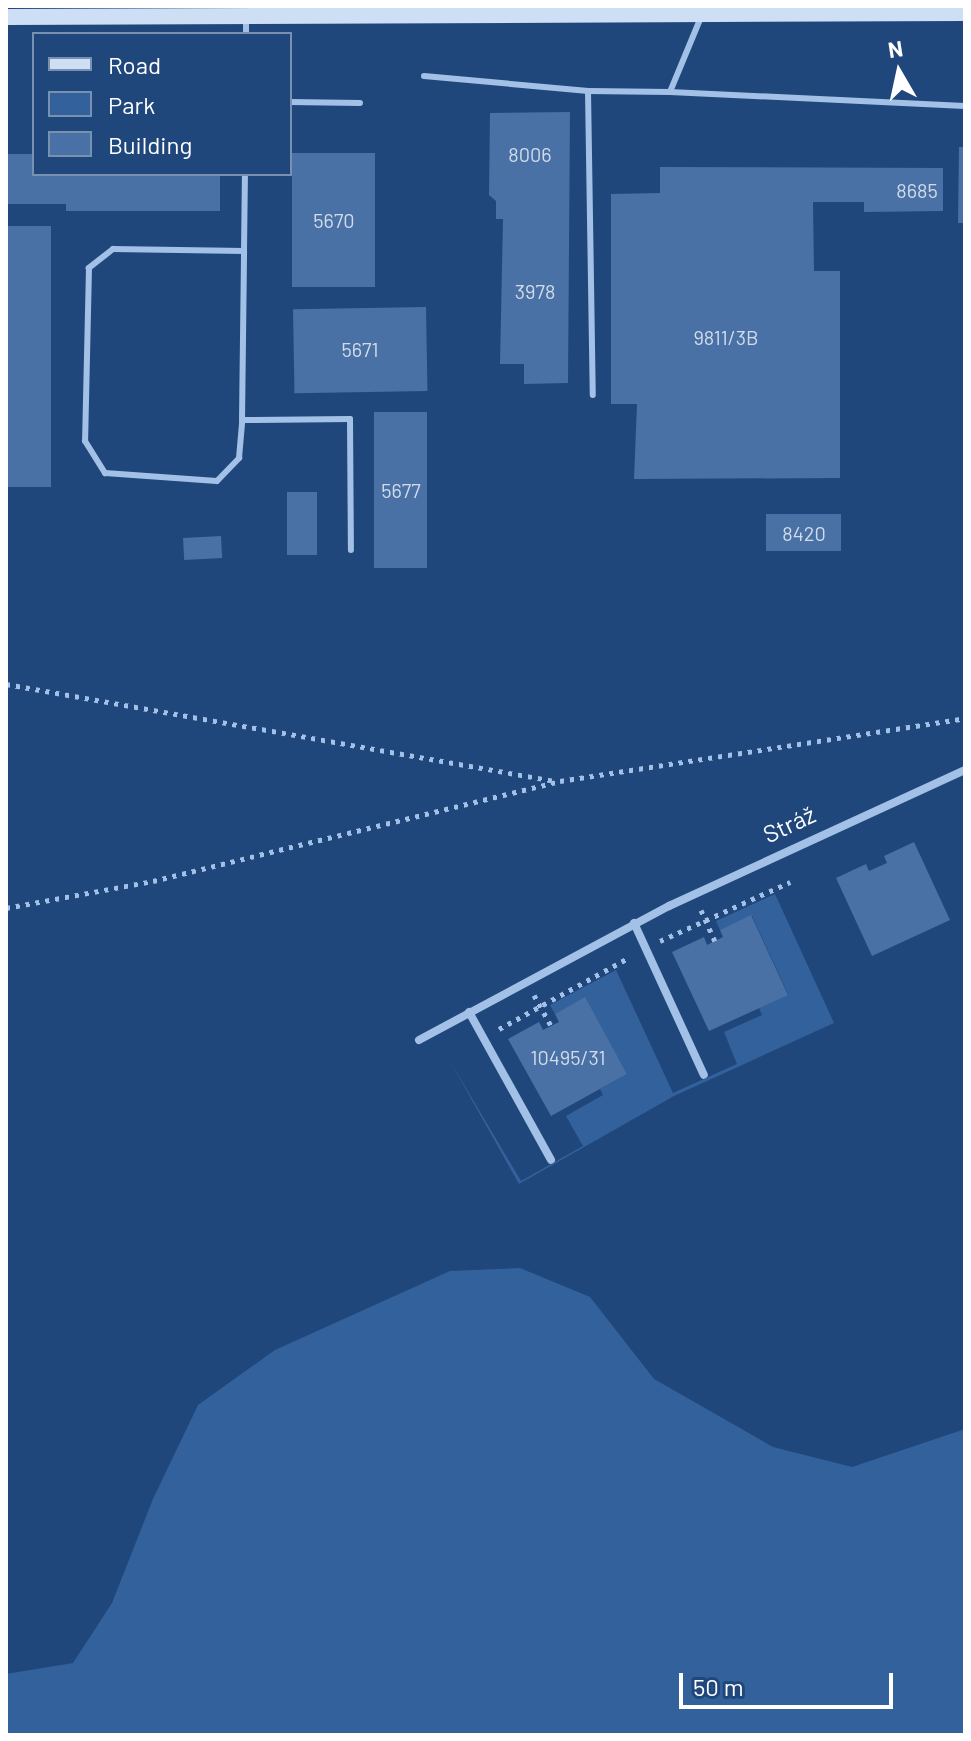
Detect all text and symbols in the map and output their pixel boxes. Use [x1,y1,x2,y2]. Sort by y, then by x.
legend [32,32,292,176]
north arrow [859,32,939,112]
text: N [886,34,905,62]
text: Road [108,50,161,79]
text: Park [108,90,155,119]
text: Building [108,130,192,159]
house number: 8006 [508,142,552,166]
house number: 8685 [896,178,938,202]
house number: 5670 [313,208,355,232]
house number: 3978 [515,279,555,303]
house number: 9811/3B [693,325,759,349]
house number: 5671 [341,337,379,361]
house number: 5677 [381,478,421,502]
house number: 8420 [782,521,826,545]
street label: Stráž [758,799,820,849]
house number: 10495/31 [530,1045,606,1069]
scale bar [683,1657,897,1707]
text: 50 m [693,1672,744,1701]

